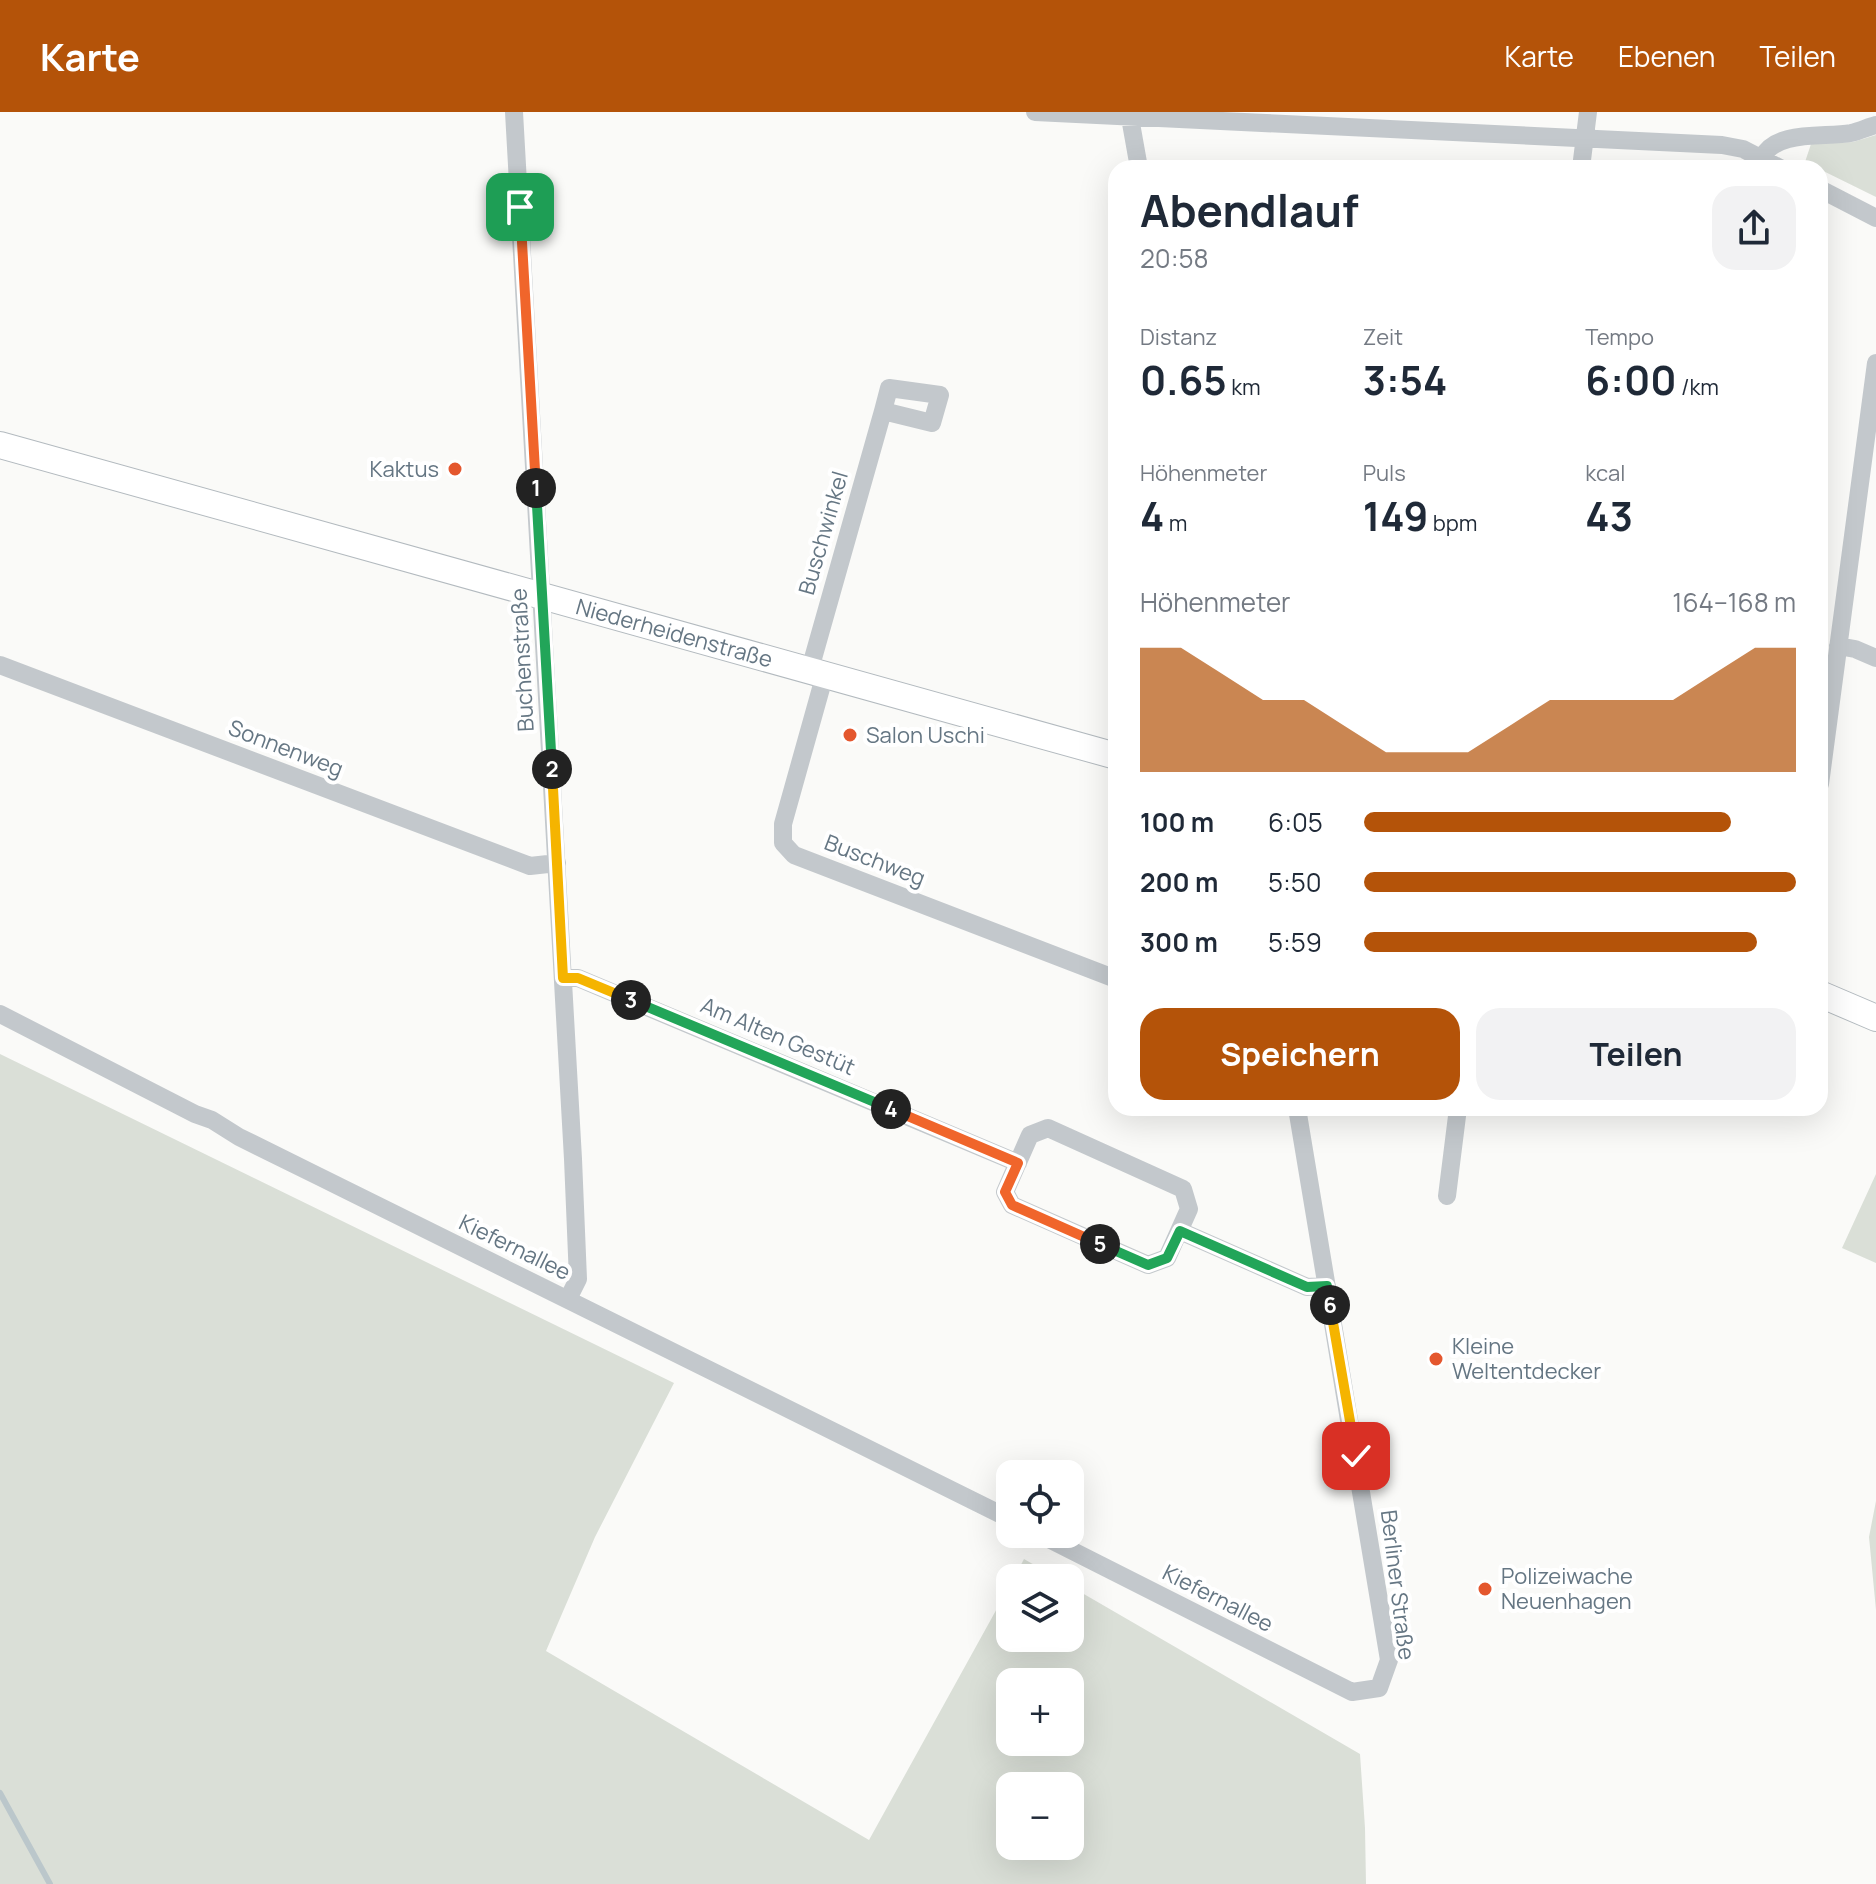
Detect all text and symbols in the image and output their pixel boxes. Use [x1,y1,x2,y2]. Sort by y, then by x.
text: Karte [40,30,140,82]
text: Karte [1505,37,1574,75]
text: Ebenen [1618,37,1716,75]
text: Teilen [1760,37,1836,75]
pin [486,173,554,241]
text: Abendlauf [1140,180,1359,240]
icon: arrive [498,185,542,229]
button: share [1712,186,1796,270]
text: 20:58 [1140,240,1209,276]
text: Distanz [1140,322,1217,352]
text: Zeit [1363,322,1403,352]
text: Tempo [1585,322,1654,352]
text: 0.65 [1140,352,1227,407]
text: 3:54 [1363,352,1447,407]
text: 6:00 [1585,352,1677,407]
text: km [1227,372,1261,402]
text: /km [1677,372,1719,402]
place label: Kaktus [369,454,439,484]
text: Höhenmeter [1140,458,1267,488]
text: Puls [1363,458,1406,488]
text: kcal [1585,458,1625,488]
marker: Kaktus [446,460,464,478]
pin: 1 [516,468,556,508]
street label: Buschwinkel [791,468,855,598]
text: 1 [531,473,541,503]
text: 4 [1140,488,1164,543]
text: 149 [1363,488,1428,543]
text: 43 [1585,488,1633,543]
text: m [1164,508,1187,538]
text: bpm [1428,508,1478,538]
text: Höhenmeter [1140,584,1291,620]
text: 164–168 m [1672,584,1796,620]
street label: Buchenstraße [503,587,541,732]
street label: Niederheidenstraße [573,591,776,675]
street label: Sonnenweg [224,712,348,784]
place label: Salon Uschi [866,720,985,750]
marker: Salon Uschi [841,726,859,744]
pin: 2 [532,749,572,789]
text: 2 [545,754,559,784]
text: 100 m [1140,804,1214,840]
text: 6:05 [1268,804,1323,840]
street label: Buschweg [820,827,930,893]
text: 200 m [1140,864,1218,900]
text: 5:50 [1268,864,1322,900]
text: 300 m [1140,924,1218,960]
text: 5:59 [1268,924,1322,960]
pin: 3 [611,980,651,1020]
text: 3 [625,985,637,1015]
street label: Am Alten Gestüt [696,990,860,1082]
button: Speichern [1140,1008,1460,1100]
button: Teilen [1476,1008,1796,1100]
pin: 4 [871,1089,911,1129]
text: 4 [884,1094,898,1124]
street label: Kiefernallee [454,1207,576,1287]
pin: 5 [1080,1224,1120,1264]
text: 5 [1094,1229,1106,1259]
pin: 6 [1310,1285,1350,1325]
text: 6 [1323,1290,1337,1320]
place label: Kleine Weltentdecker [1452,1331,1601,1386]
marker: Kleine Weltentdecker [1427,1350,1445,1368]
pin [1322,1422,1390,1490]
icon: check [1334,1434,1378,1478]
map controls [996,1460,1084,1860]
button: locate [996,1460,1084,1548]
street label: Berliner Straße [1374,1508,1422,1662]
street label: Kiefernallee [1158,1557,1279,1639]
place label: Polizeiwache Neuenhagen [1501,1561,1633,1616]
button: layers [996,1564,1084,1652]
marker: Polizeiwache Neuenhagen [1476,1580,1494,1598]
button: + [996,1668,1084,1756]
button: − [996,1772,1084,1860]

